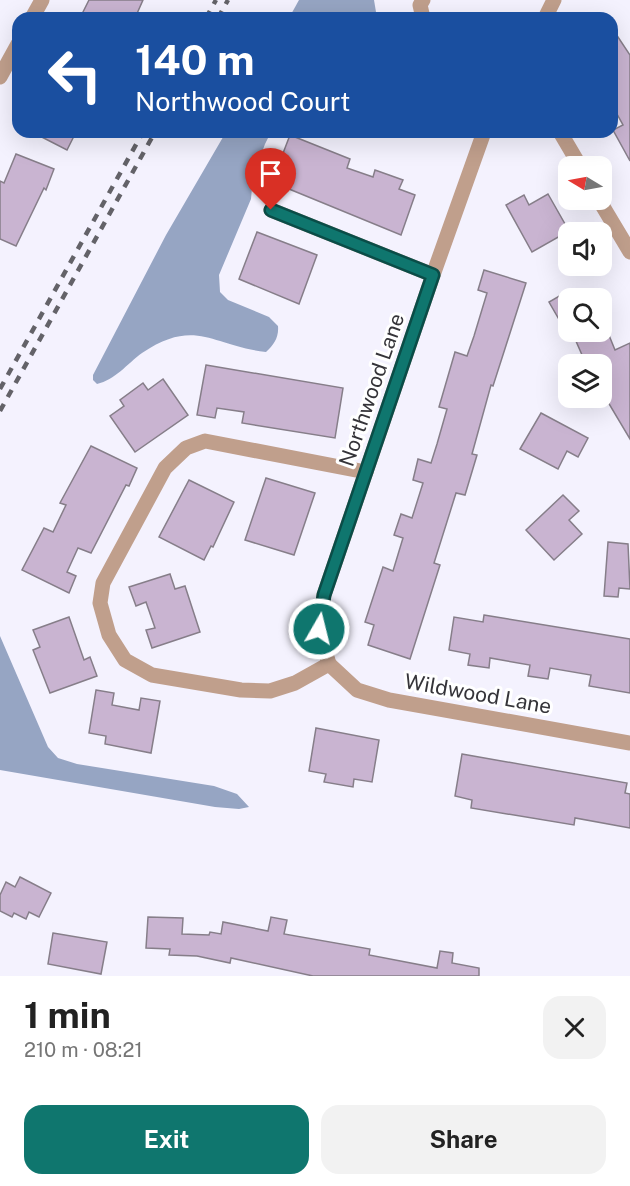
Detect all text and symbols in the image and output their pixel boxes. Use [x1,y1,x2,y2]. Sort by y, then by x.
text: 140 m [135,35,255,84]
icon: left [36,36,114,114]
text: Northwood Court [135,85,351,117]
pin [245,148,296,210]
north arrow [558,156,612,210]
map controls [558,156,612,408]
icon: arrive [254,157,287,190]
button: sound [558,222,612,276]
button: search [558,288,612,342]
street label: Northwood Lane [334,310,409,470]
button: layers [558,354,612,408]
position arrow [287,597,351,661]
street label: Wildwood Lane [403,668,553,719]
text: 1 min [24,994,111,1036]
button: close [543,996,606,1059]
text: 210 m · 08:21 [24,1038,143,1062]
button: Exit [24,1105,309,1174]
button: Share [321,1105,606,1174]

